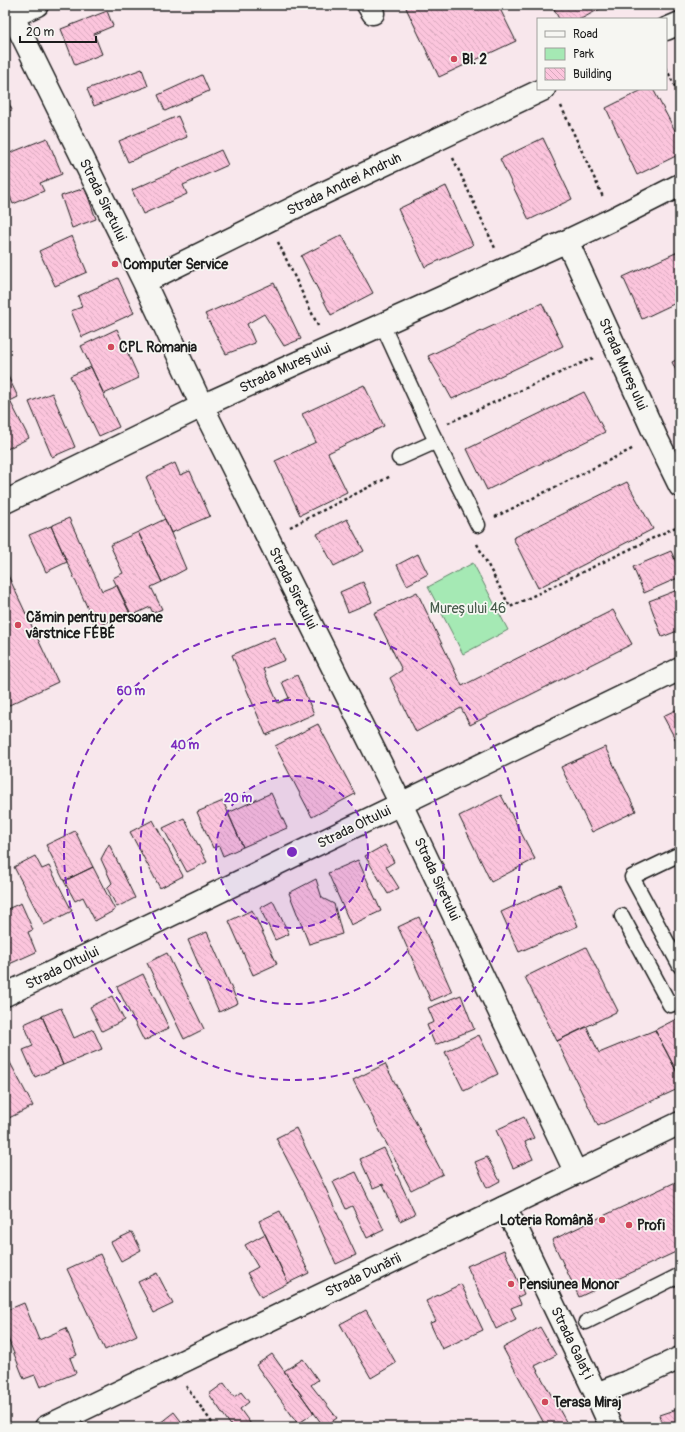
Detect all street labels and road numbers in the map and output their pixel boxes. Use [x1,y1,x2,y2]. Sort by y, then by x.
street label: Strada Andrei Andruh [284,149,404,219]
street label: Strada Siretului [76,156,130,244]
street label: Strada Mureșului [595,315,651,413]
street label: Strada Mureșului [237,339,334,397]
street label: Strada Siretului [265,544,321,632]
street label: Strada Oltului [315,802,394,852]
street label: Strada Siretului [410,835,464,924]
street label: Strada Oltului [23,943,102,993]
street label: Strada Dunării [322,1249,404,1301]
street label: Strada Galați [547,1304,597,1382]

